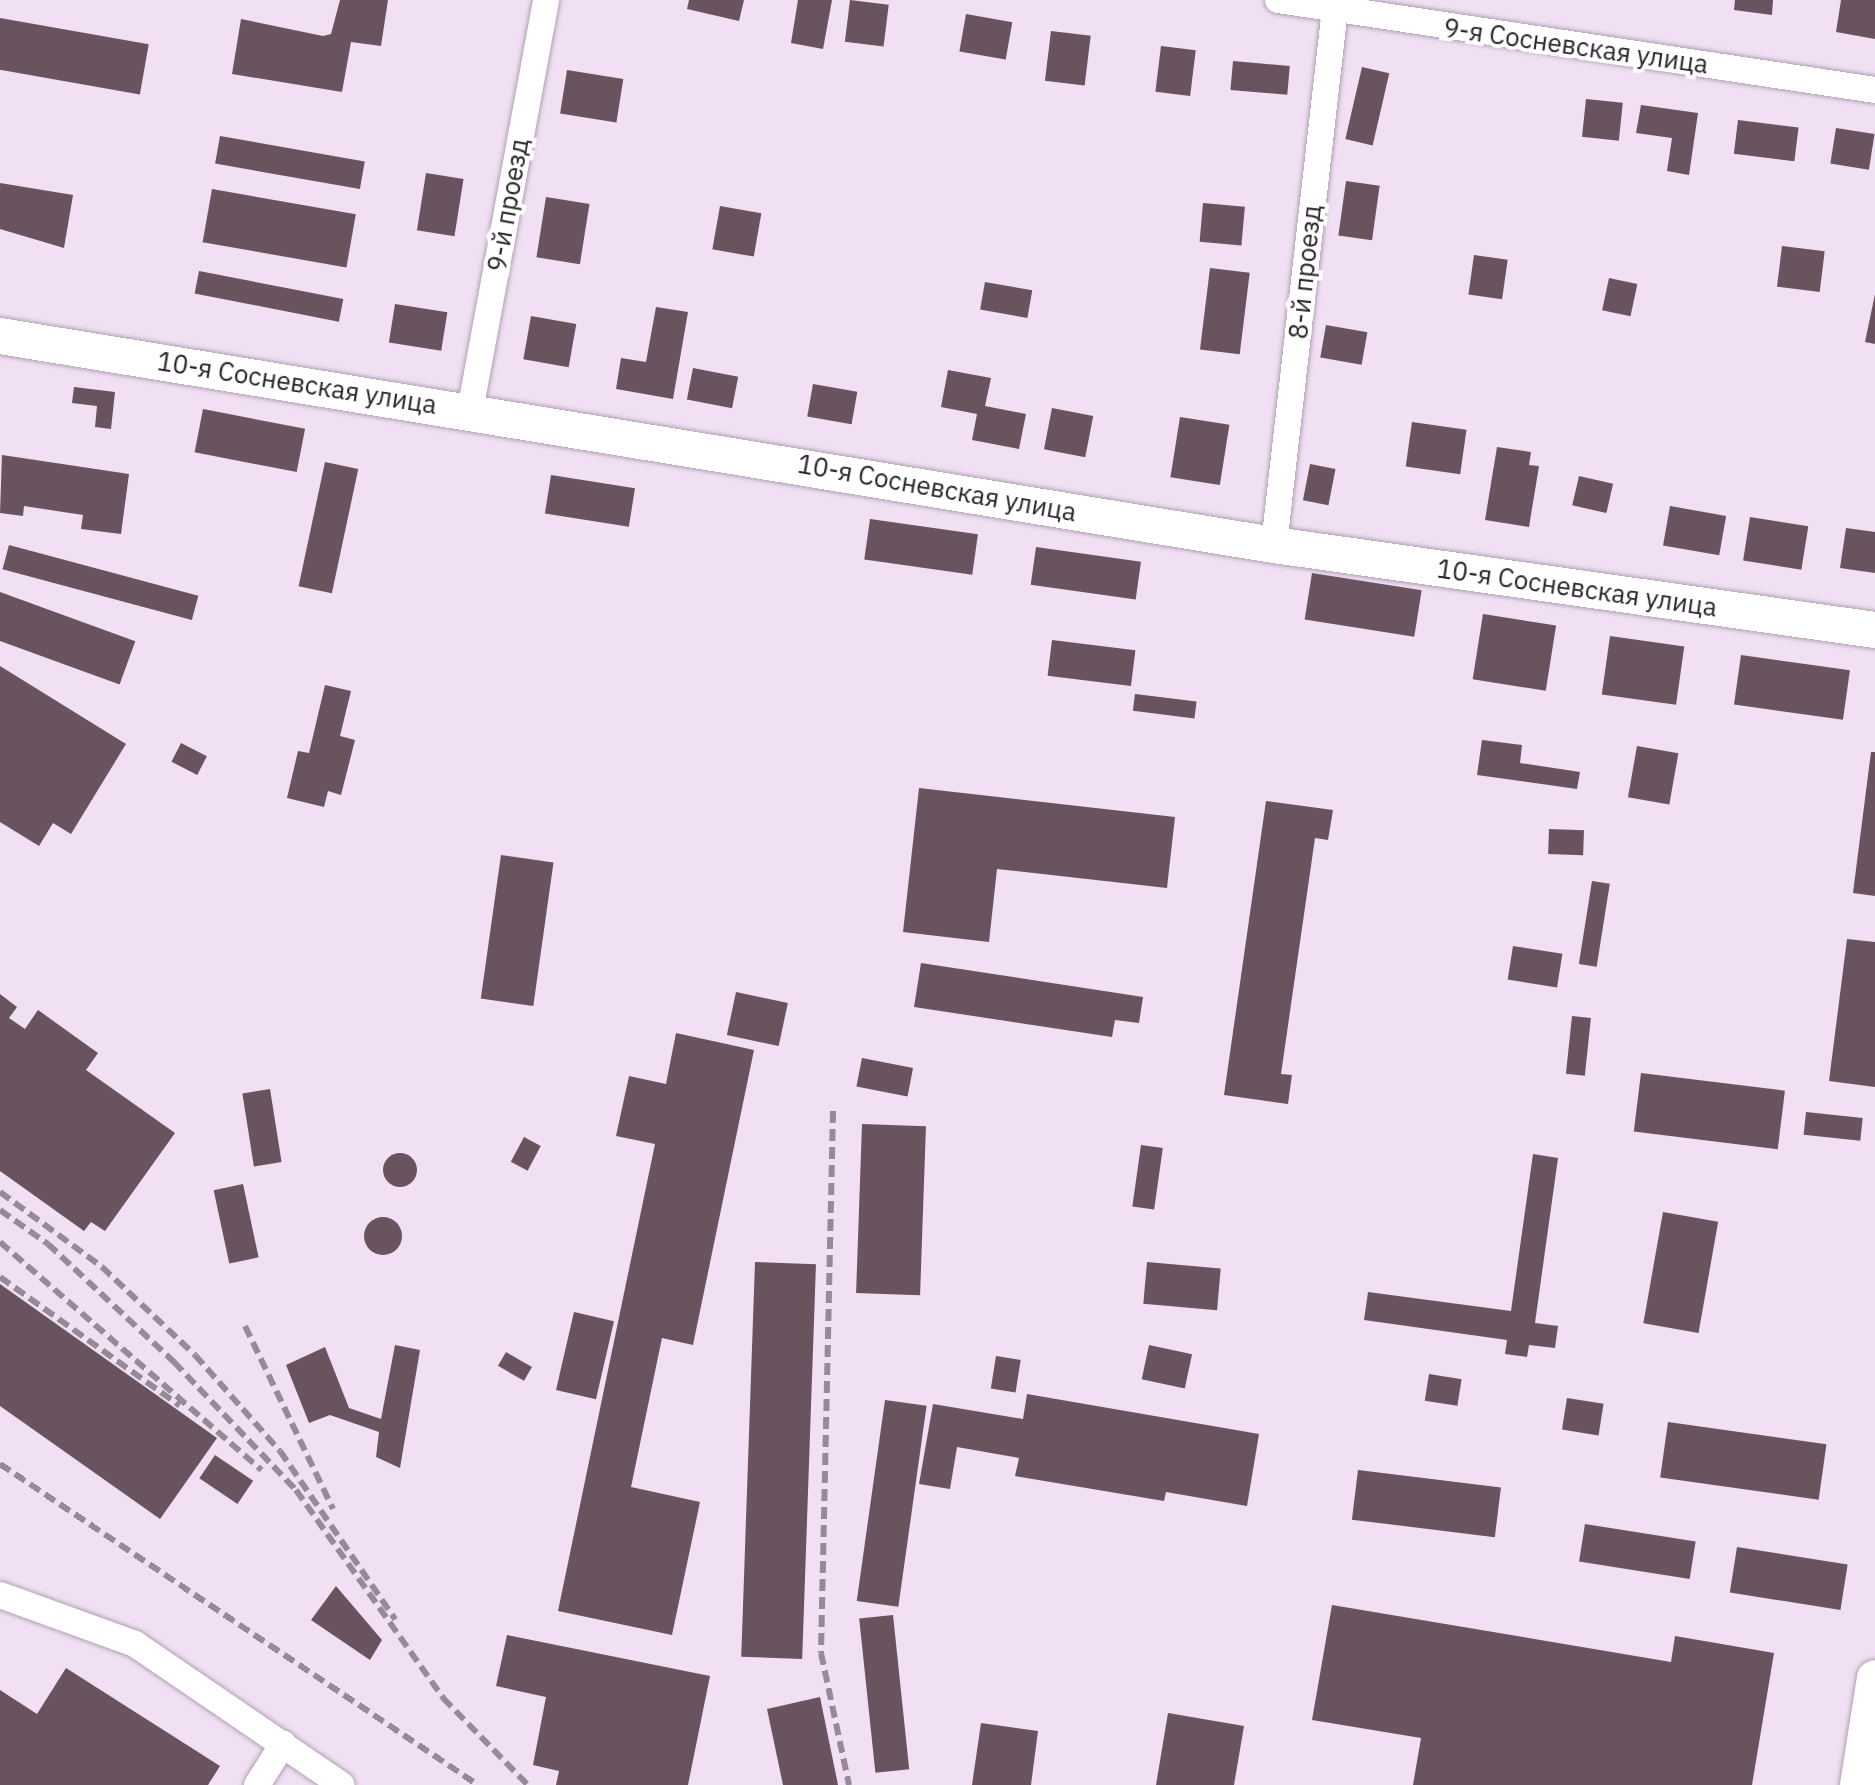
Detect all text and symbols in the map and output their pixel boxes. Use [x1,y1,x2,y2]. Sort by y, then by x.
street label: 9-я Сосневская улица [1442,12,1710,80]
street label: 9-й проезд [481,136,535,274]
street label: 8-й проезд [1282,203,1328,341]
street label: 10-я Сосневская улица [155,345,439,421]
street label: 10-я Сосневская улица [795,448,1079,528]
street label: 10-я Сосневская улица [1435,553,1719,623]

